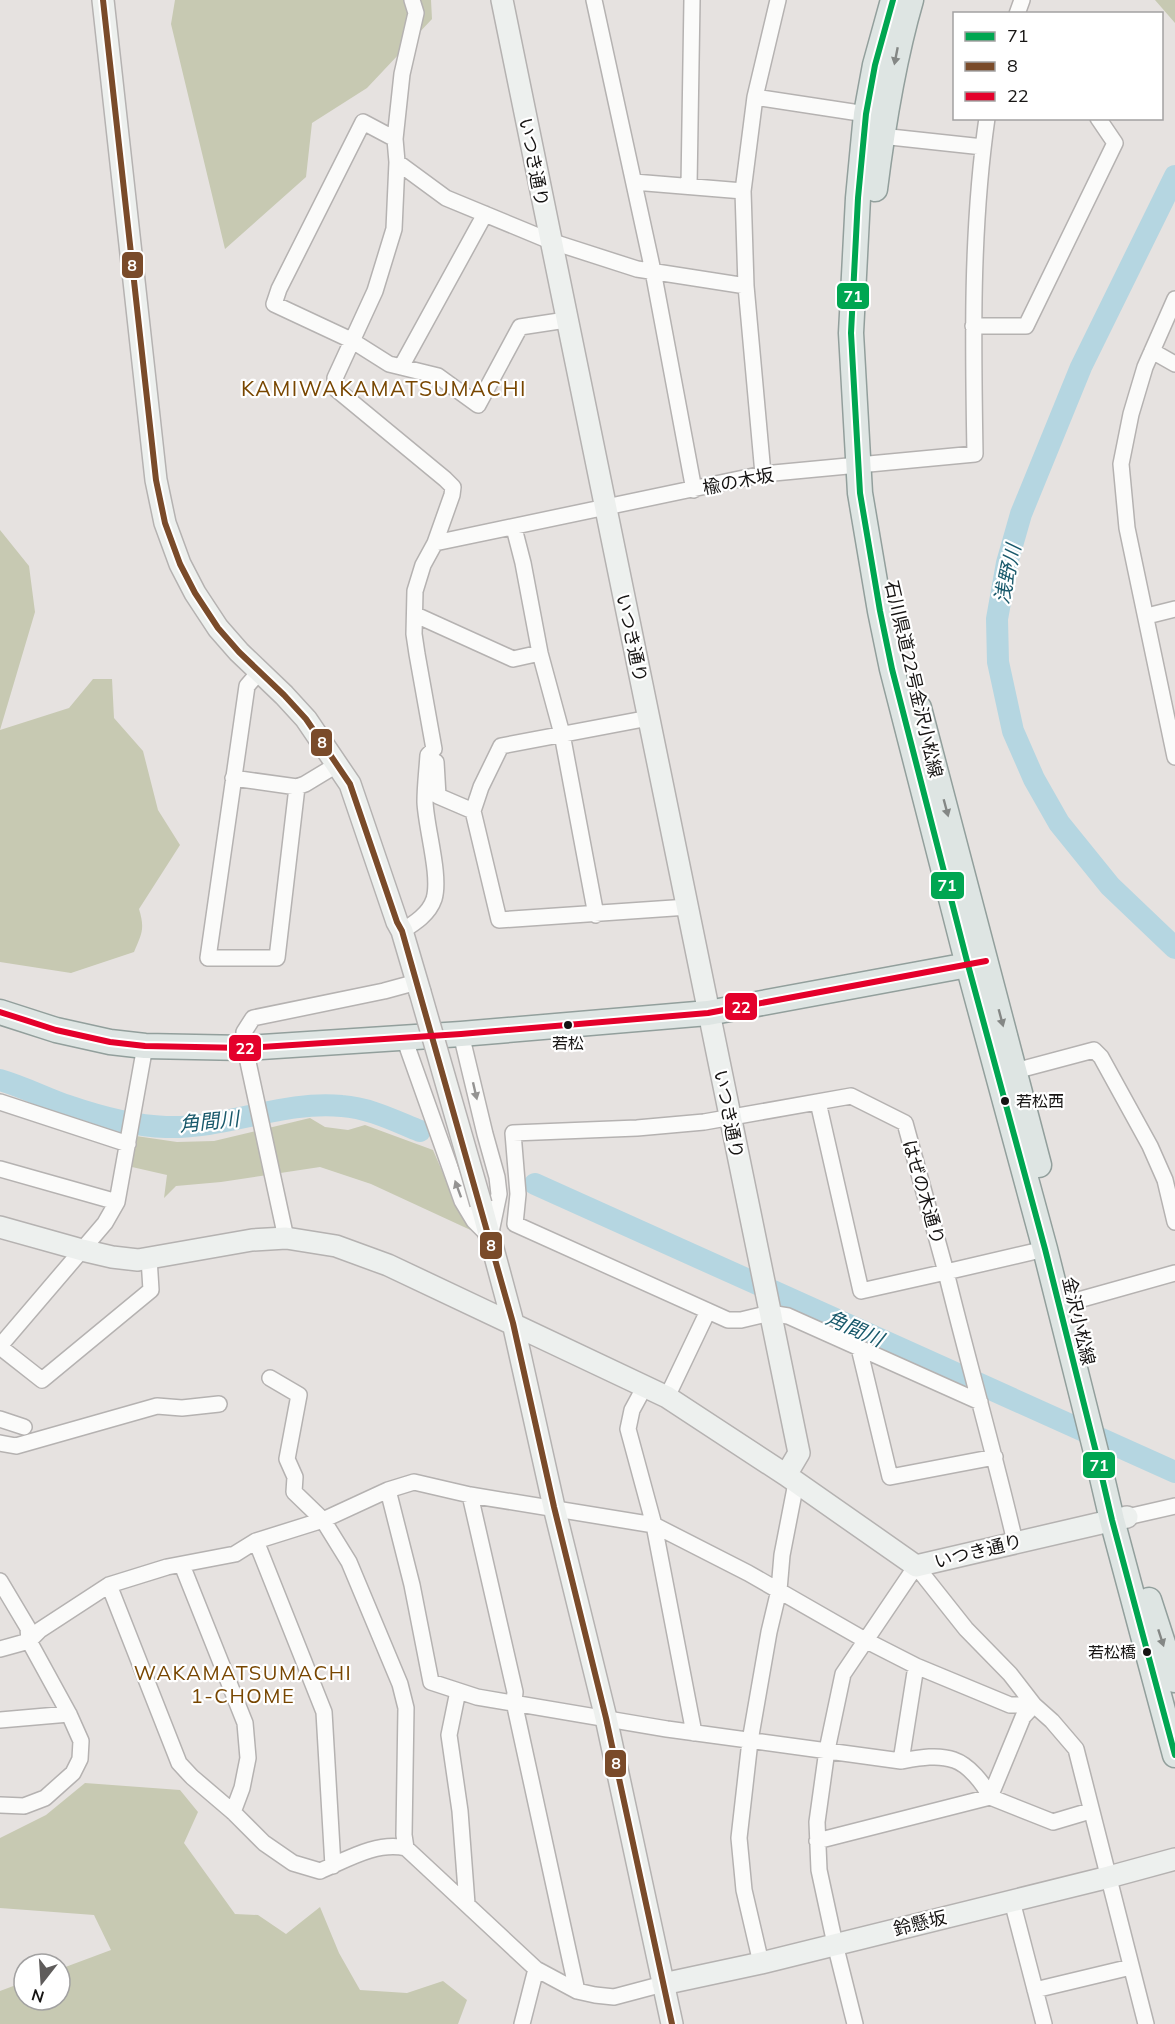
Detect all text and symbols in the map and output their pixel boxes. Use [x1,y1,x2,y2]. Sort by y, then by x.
legend [953,12,1163,120]
text: 71 [1007,24,1029,47]
one-way arrow [891,47,900,66]
text: 8 [1007,54,1018,77]
text: 22 [1007,84,1029,107]
street label: いつき通り [514,116,554,208]
line badge: 8 [121,251,144,279]
text: 8 [127,255,137,275]
line badge: 71 [836,282,870,310]
text: 71 [843,286,863,306]
district label: KAMIWAKAMATSUMACHI [241,375,527,401]
street label: 楡の木坂 [700,463,776,499]
water label: 浅野川 [989,540,1026,606]
street label: 石川県道22号金沢小松線 [880,578,948,780]
street label: いつき通り [611,592,653,684]
line badge: 8 [310,728,333,757]
text: 8 [317,732,327,752]
one-way arrow [941,799,951,817]
line badge: 71 [930,871,965,900]
text: 71 [937,875,957,895]
line badge: 22 [724,992,758,1021]
text: 22 [731,997,751,1017]
one-way arrow [996,1009,1006,1027]
marker: 若松 [562,1019,574,1031]
place label: 若松 [552,1033,584,1053]
line badge: 22 [228,1034,262,1062]
text: 22 [235,1038,255,1058]
street label: いつき通り [709,1068,749,1160]
one-way arrow [470,1082,480,1100]
place label: 若松西 [1016,1091,1064,1111]
marker: 若松西 [999,1095,1011,1107]
water label: 角間川 [178,1105,242,1137]
street label: はぜの木通り [898,1137,950,1247]
one-way arrow [452,1180,462,1198]
line badge: 8 [479,1231,503,1260]
text: 8 [486,1235,496,1255]
street label: 金沢小松線 [1058,1275,1100,1367]
water label: 角間川 [823,1304,889,1352]
line badge: 71 [1082,1451,1116,1479]
text: 71 [1089,1455,1109,1475]
street label: いつき通り [932,1529,1024,1573]
one-way arrow [1157,1629,1167,1647]
place label: 若松橋 [1088,1642,1136,1662]
marker: 若松橋 [1141,1646,1153,1658]
district label: WAKAMATSUMACHI 1-CHOME [134,1660,352,1708]
line badge: 8 [604,1749,627,1778]
text: 8 [611,1753,621,1773]
street label: 鈴懸坂 [891,1905,949,1941]
north arrow [12,1952,72,2012]
text: N [29,1985,46,2008]

